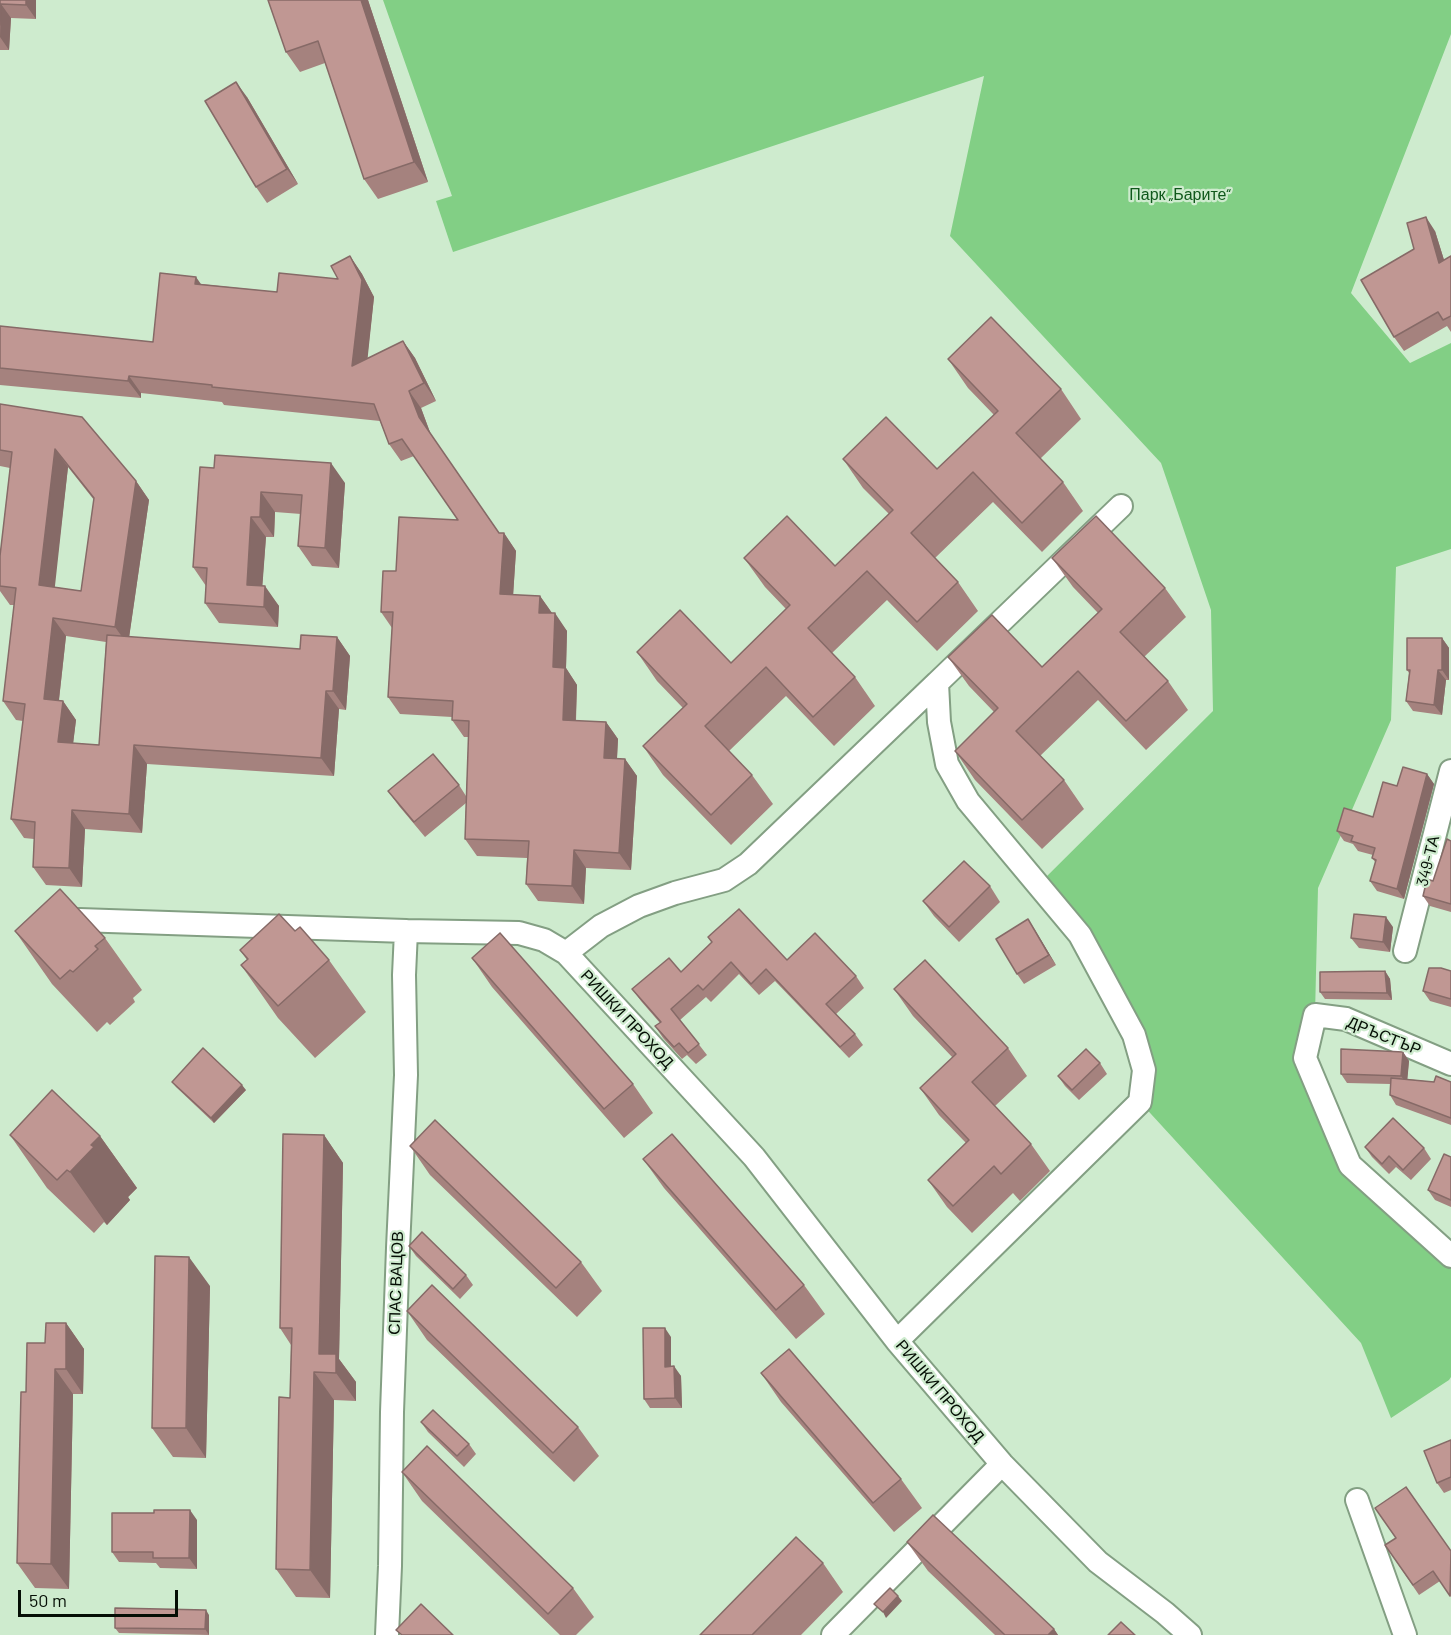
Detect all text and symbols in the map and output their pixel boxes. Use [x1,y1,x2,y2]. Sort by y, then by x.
park label: Парк „Барите“ [1129,185,1231,205]
street label: 349-ТА [1412,834,1444,888]
street label: РИШКИ ПРОХОД [577,966,677,1072]
street label: ДРЪСТЪР [1344,1012,1424,1060]
street label: СПАС ВАЦОВ [385,1231,407,1335]
street label: РИШКИ ПРОХОД [892,1336,988,1446]
scale bar [21,1578,182,1616]
text: 50 m [29,1589,67,1611]

